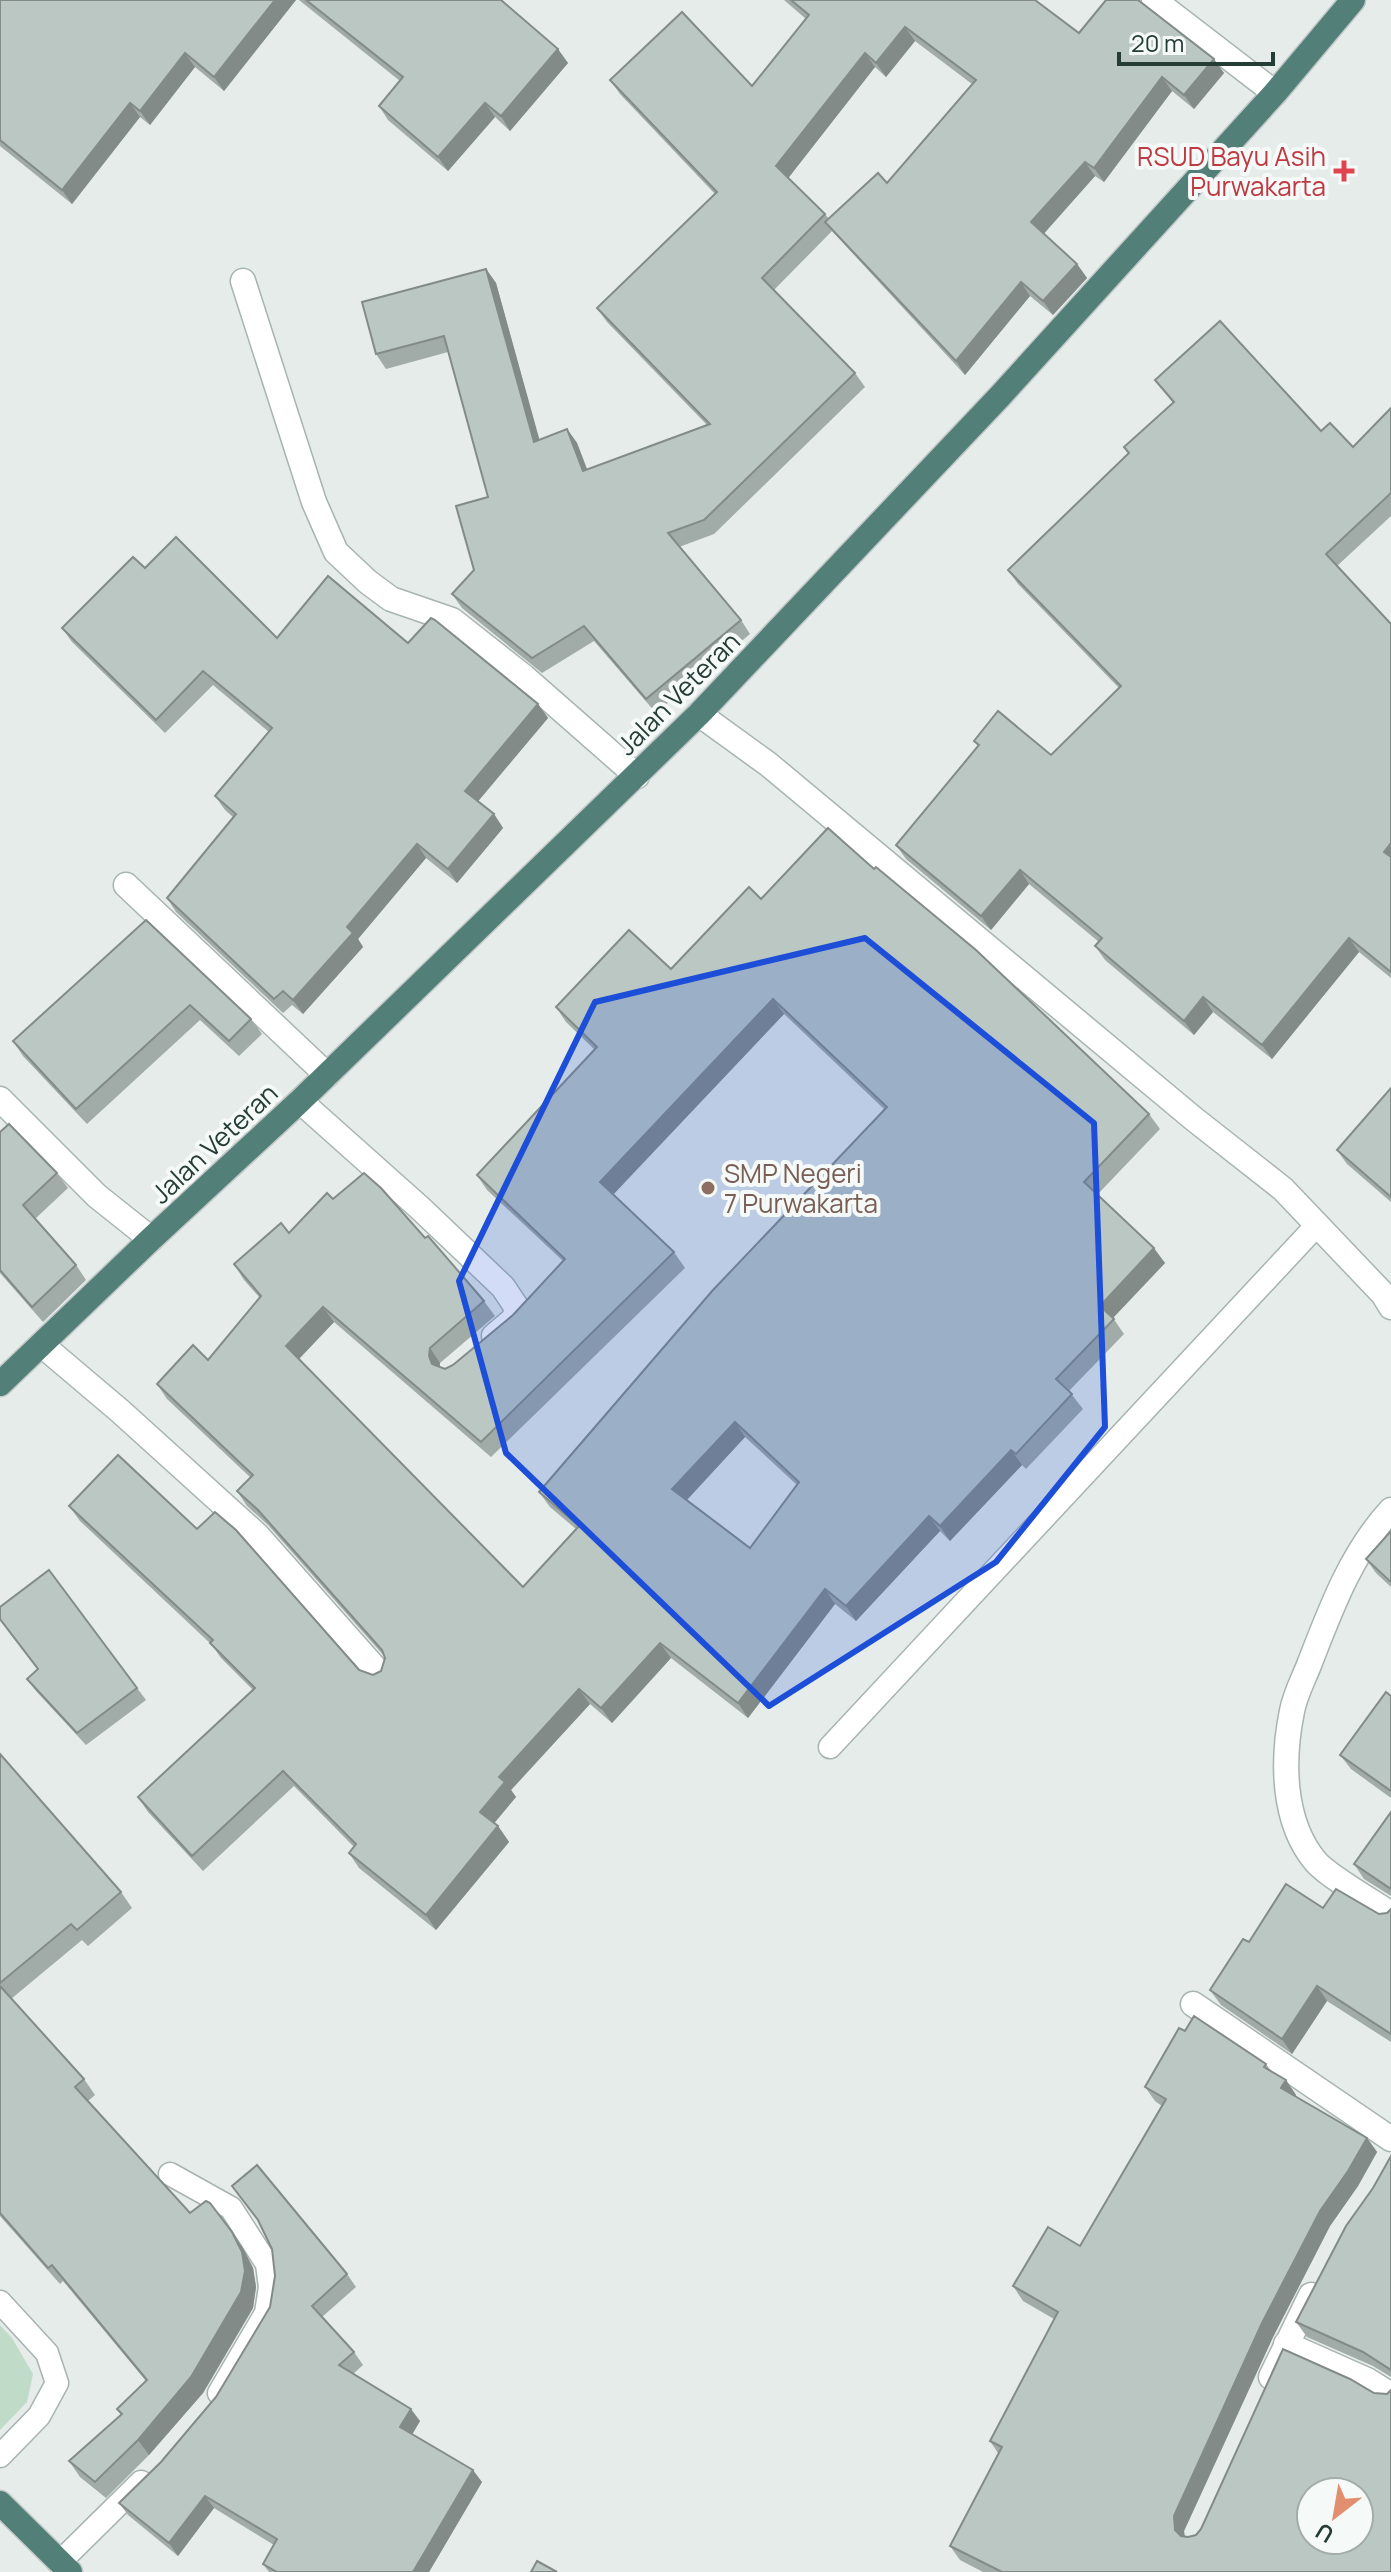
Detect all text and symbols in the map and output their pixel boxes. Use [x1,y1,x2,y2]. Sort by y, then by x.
scale bar [1119,16,1273,66]
text: 20 m [1131,26,1184,59]
place label: RSUD Bayu Asih Purwakarta [1137,138,1326,204]
marker: RSUD Bayu Asih Purwakarta [1333,160,1355,182]
street label: Jalan Veteran [608,623,748,763]
street label: Jalan Veteran [143,1075,285,1211]
place label: SMP Negeri 7 Purwakarta [724,1155,878,1221]
marker: SMP Negeri 7 Purwakarta [699,1179,717,1197]
north arrow [1295,2476,1375,2556]
text: U [1310,2516,1339,2550]

